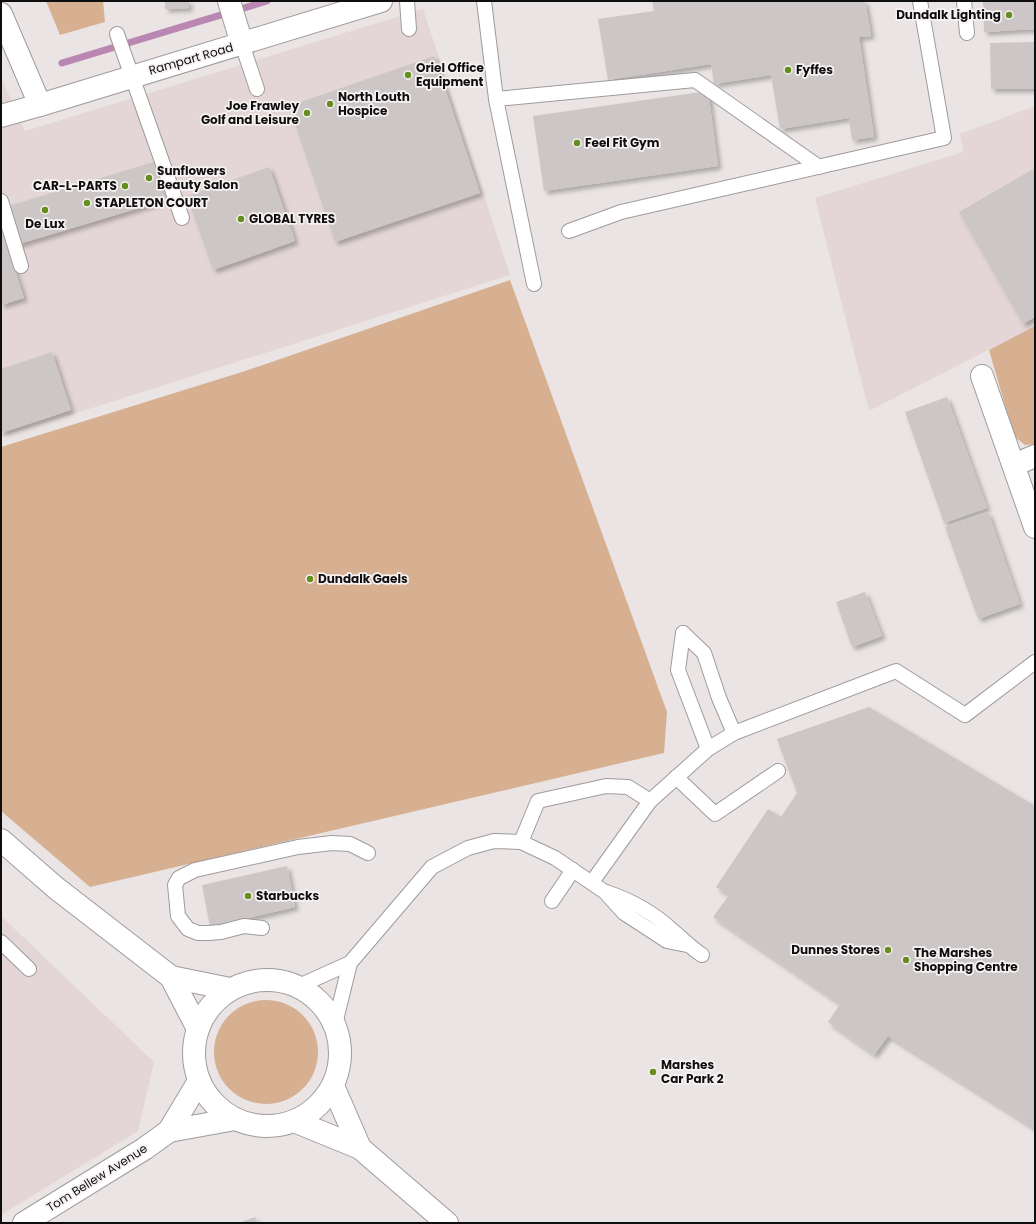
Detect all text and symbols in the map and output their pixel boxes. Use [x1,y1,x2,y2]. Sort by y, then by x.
place label: Dundalk Lighting [896,6,1001,23]
marker: Dundalk Lighting [1004,10,1014,20]
street label: Rampart Road [147,38,235,79]
place label: Oriel Office Equipment [416,59,484,90]
place label: Fyffes [796,61,833,78]
marker: Fyffes [783,65,793,75]
marker: Oriel Office Equipment [403,70,413,80]
place label: North Louth Hospice [338,88,410,119]
place label: Joe Frawley Golf and Leisure [201,97,300,128]
marker: North Louth Hospice [325,99,335,109]
marker: Joe Frawley Golf and Leisure [302,108,312,118]
place label: Feel Fit Gym [585,134,660,151]
marker: Feel Fit Gym [572,138,582,148]
place label: Sunflowers Beauty Salon [157,162,238,193]
marker: Sunflowers Beauty Salon [144,173,154,183]
place label: CAR-L-PARTS [33,177,117,194]
marker: CAR-L-PARTS [120,181,130,191]
place label: STAPLETON COURT [95,194,208,211]
marker: STAPLETON COURT [82,198,92,208]
marker: De Lux [40,205,50,215]
place label: GLOBAL TYRES [249,210,335,227]
marker: GLOBAL TYRES [236,214,246,224]
place label: De Lux [25,215,66,232]
place label: Dundalk Gaels [318,570,408,587]
marker: Dundalk Gaels [305,574,315,584]
place label: Starbucks [256,887,319,904]
marker: Starbucks [243,891,253,901]
place label: Dunnes Stores [791,941,880,958]
place label: The Marshes Shopping Centre [914,944,1018,975]
marker: Dunnes Stores [883,945,893,955]
marker: The Marshes Shopping Centre [901,955,911,965]
place label: Marshes Car Park 2 [661,1056,724,1087]
marker: Marshes Car Park 2 [648,1067,658,1077]
street label: Tom Bellew Avenue [43,1140,150,1216]

